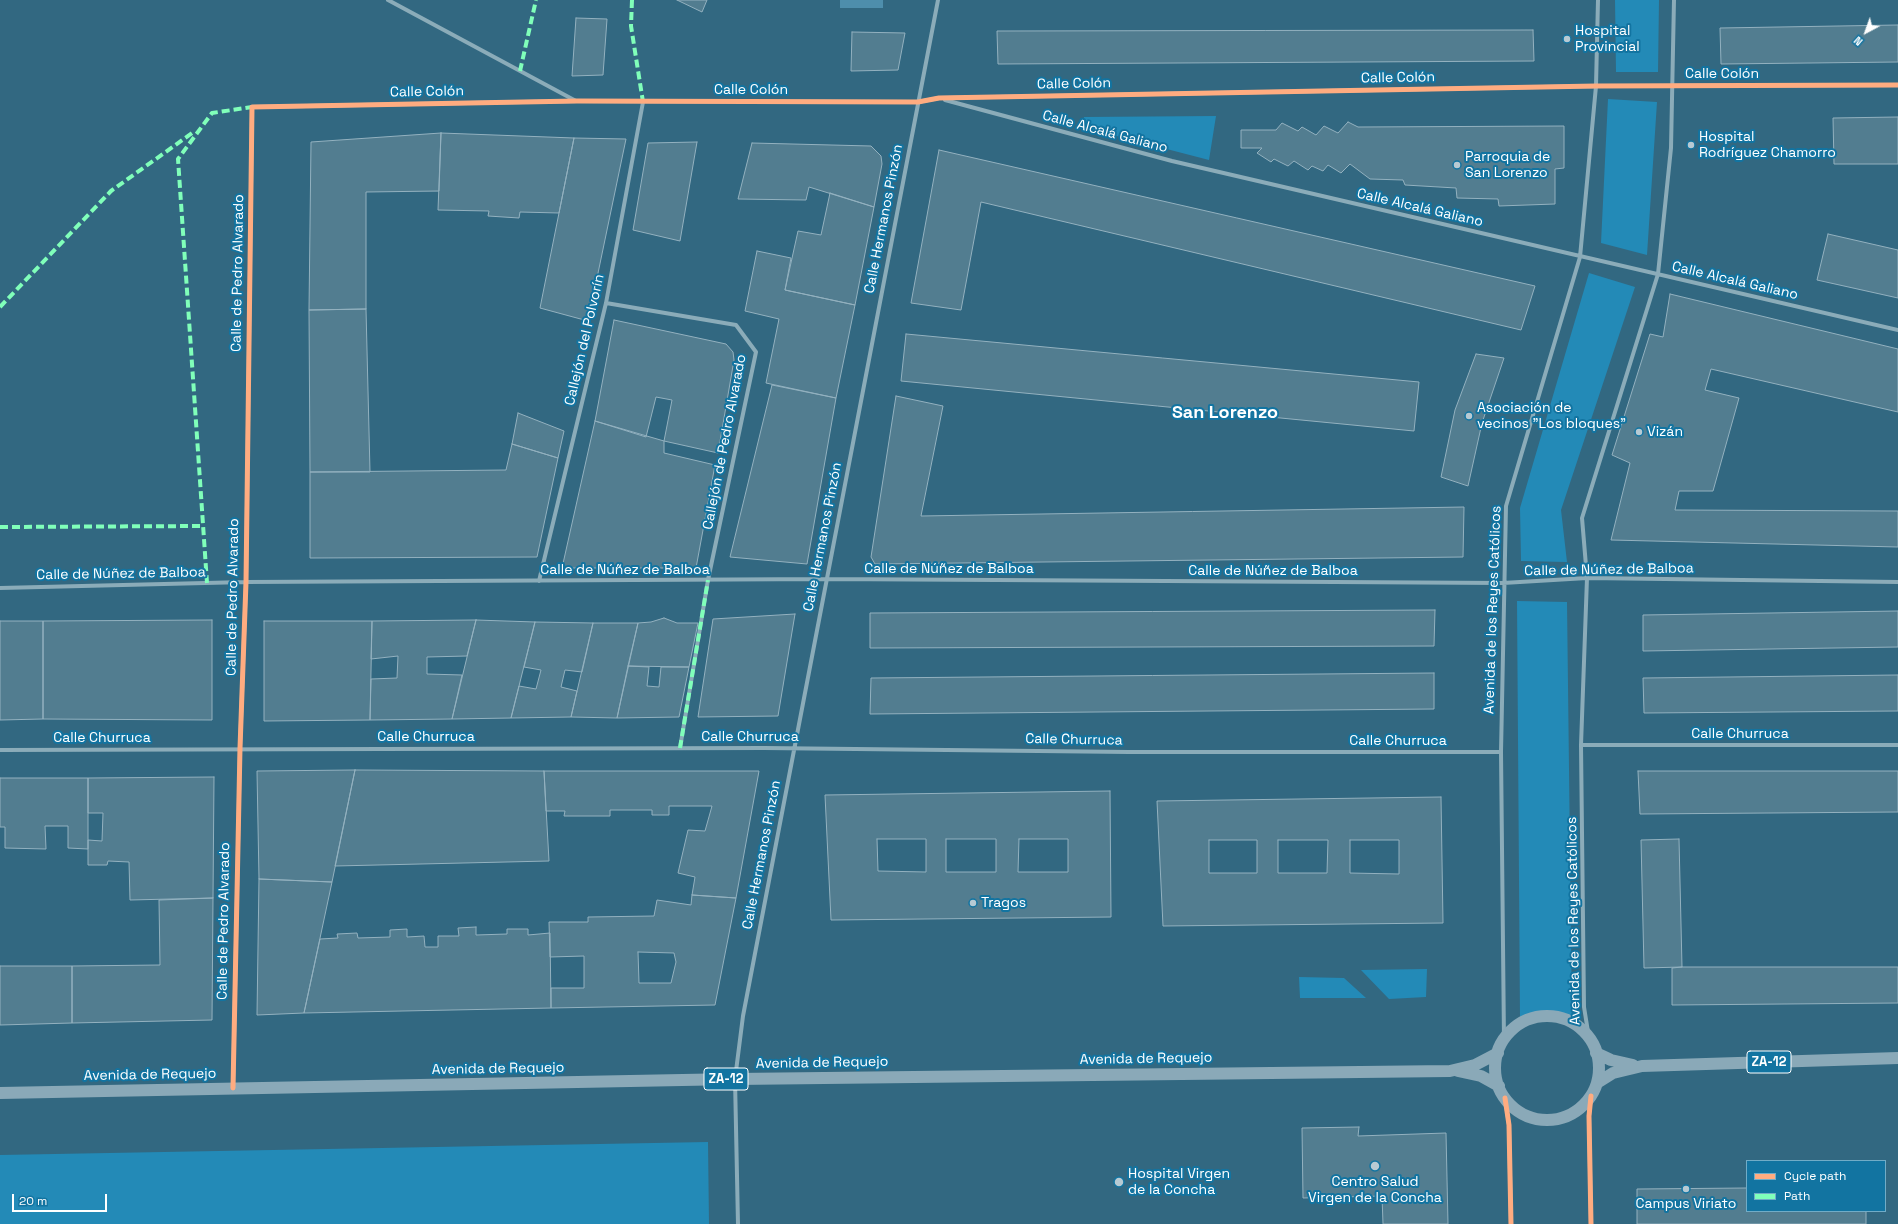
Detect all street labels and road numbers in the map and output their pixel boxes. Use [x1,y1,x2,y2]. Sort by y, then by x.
street label: Calle Colón [1685,66,1759,82]
street label: Calle Colón [1361,69,1435,87]
street label: Calle Colón [1037,75,1111,93]
street label: Calle Colón [714,82,788,98]
street label: Calle Colón [390,83,464,101]
street label: Calle Alcalá Galiano [1041,107,1169,157]
street label: Calle Hermanos Pinzón [861,143,907,295]
street label: Calle Alcalá Galiano [1355,185,1485,231]
street label: Calle de Pedro Alvarado [228,194,248,352]
street label: Calle Alcalá Galiano [1670,258,1800,304]
street label: Callejón del Polvorín [562,273,608,407]
street label: Callejón de Pedro Alvarado [700,353,750,531]
street label: Calle Hermanos Pinzón [800,461,846,613]
street label: Avenida de los Reyes Católicos [1481,506,1505,714]
street label: Calle de Pedro Alvarado [223,518,243,676]
street label: Calle de Núñez de Balboa [1524,560,1694,580]
street label: Calle de Núñez de Balboa [864,561,1034,577]
street label: Calle de Núñez de Balboa [540,562,710,578]
street label: Calle de Núñez de Balboa [1188,563,1358,579]
street label: Calle de Núñez de Balboa [36,564,206,584]
street label: Calle Churruca [1691,726,1789,742]
street label: Calle Churruca [377,729,475,745]
street label: Calle Churruca [701,729,799,745]
street label: Calle Churruca [53,730,151,746]
street label: Calle Churruca [1025,731,1123,749]
street label: Calle Churruca [1349,733,1447,749]
street label: Calle Hermanos Pinzón [739,779,785,931]
street label: Avenida de los Reyes Católicos [1564,817,1584,1025]
street label: Calle de Pedro Alvarado [214,842,234,1000]
street label: Avenida de Requejo [1079,1049,1213,1069]
road number: ZA-12 [1747,1051,1791,1073]
street label: Avenida de Requejo [755,1053,889,1073]
street label: Avenida de Requejo [431,1059,565,1079]
street label: Avenida de Requejo [83,1065,217,1085]
road number: ZA-12 [704,1068,748,1090]

